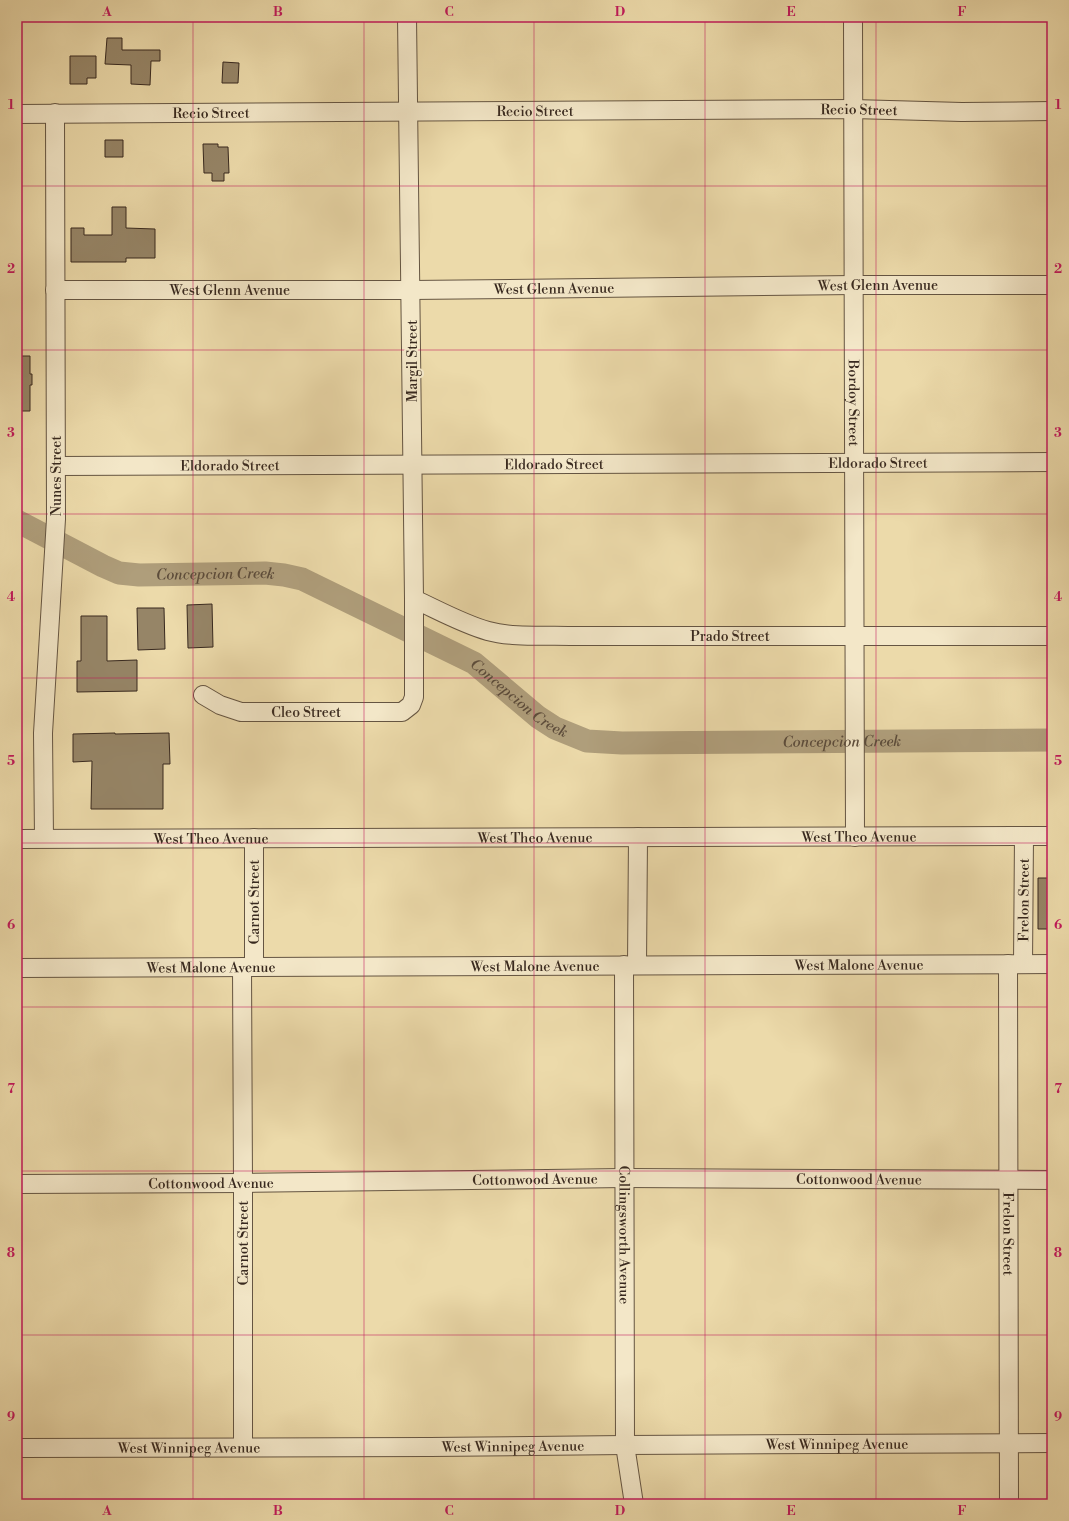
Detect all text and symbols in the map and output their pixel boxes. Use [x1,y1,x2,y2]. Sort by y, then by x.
text: A [101,4,112,20]
text: B [273,4,283,20]
text: C [444,4,454,20]
text: D [615,4,625,20]
text: E [786,4,796,20]
text: F [957,4,967,20]
text: 1 [8,97,15,113]
text: 1 [1055,97,1062,113]
street label: Recio Street [820,101,898,120]
street label: Recio Street [496,103,574,121]
street label: Recio Street [172,105,250,123]
text: 2 [7,261,15,277]
text: 2 [1054,261,1062,277]
street label: West Glenn Avenue [817,277,938,295]
street label: West Glenn Avenue [493,280,614,299]
street label: West Glenn Avenue [169,282,290,300]
street label: Margil Street [404,320,422,402]
street label: Bordoy Street [844,358,862,447]
text: 3 [7,425,15,441]
text: 3 [1054,425,1062,441]
street label: Nunes Street [48,436,66,516]
street label: Eldorado Street [828,454,928,473]
street label: Eldorado Street [504,456,604,474]
street label: Eldorado Street [180,457,280,476]
water label: Concepcion Creek [156,564,276,585]
text: 4 [7,589,16,605]
text: 4 [1054,589,1063,605]
street label: Prado Street [690,628,770,646]
water label: Concepcion Creek [466,655,570,742]
street label: Cleo Street [271,704,341,722]
water label: Concepcion Creek [782,732,901,752]
text: 5 [7,753,15,769]
text: 5 [1054,753,1062,769]
street label: West Theo Avenue [800,828,917,847]
street label: West Theo Avenue [476,829,593,848]
street label: West Theo Avenue [152,830,269,849]
street label: Frelon Street [1015,858,1034,942]
street label: Carnot Street [246,859,264,944]
text: 6 [7,917,15,933]
text: 6 [1054,917,1062,933]
street label: West Malone Avenue [793,956,924,975]
street label: West Malone Avenue [469,958,600,976]
street label: West Malone Avenue [145,959,276,978]
text: 7 [7,1081,15,1097]
text: 7 [1054,1081,1062,1097]
street label: Collingsworth Avenue [614,1166,633,1304]
street label: Cottonwood Avenue [472,1170,598,1190]
street label: Cottonwood Avenue [796,1171,922,1189]
street label: Cottonwood Avenue [148,1175,274,1193]
street label: Frelon Street [998,1192,1017,1276]
street label: Carnot Street [235,1200,253,1285]
text: 8 [7,1245,15,1261]
text: 8 [1054,1245,1062,1261]
text: 9 [7,1409,15,1425]
text: 9 [1054,1409,1062,1425]
street label: West Winnipeg Avenue [765,1436,908,1454]
street label: West Winnipeg Avenue [441,1437,584,1457]
street label: West Winnipeg Avenue [117,1439,260,1458]
text: A [101,1503,112,1519]
text: B [273,1503,283,1519]
text: C [444,1503,454,1519]
text: D [615,1503,625,1519]
text: E [786,1503,796,1519]
text: F [957,1503,967,1519]

